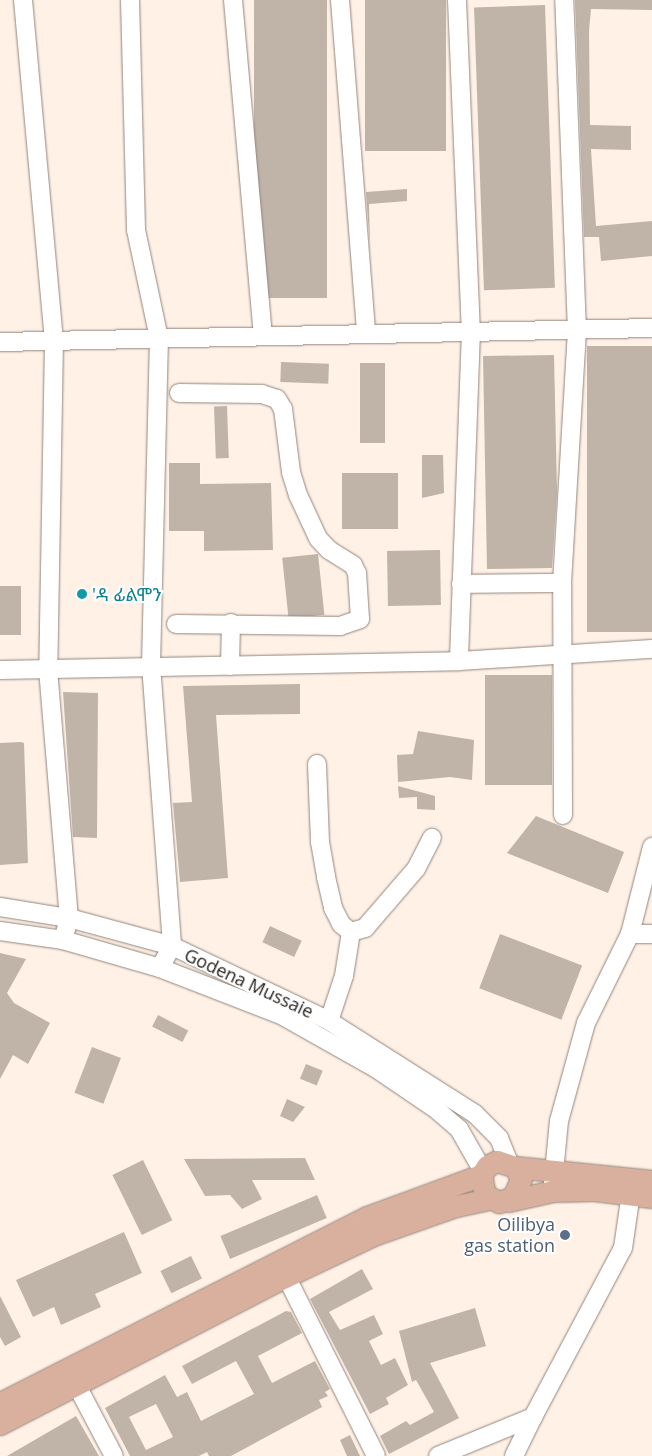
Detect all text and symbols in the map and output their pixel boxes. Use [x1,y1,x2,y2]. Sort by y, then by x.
place label: 'ዳ ፊልሞን [92,583,161,605]
marker: 'ዳ ፊልሞን [76,588,88,600]
street label: Godena Mussaie [181,944,317,1022]
place label: Oilibya gas station [464,1214,555,1256]
marker: Oilibya gas station [559,1229,571,1241]

